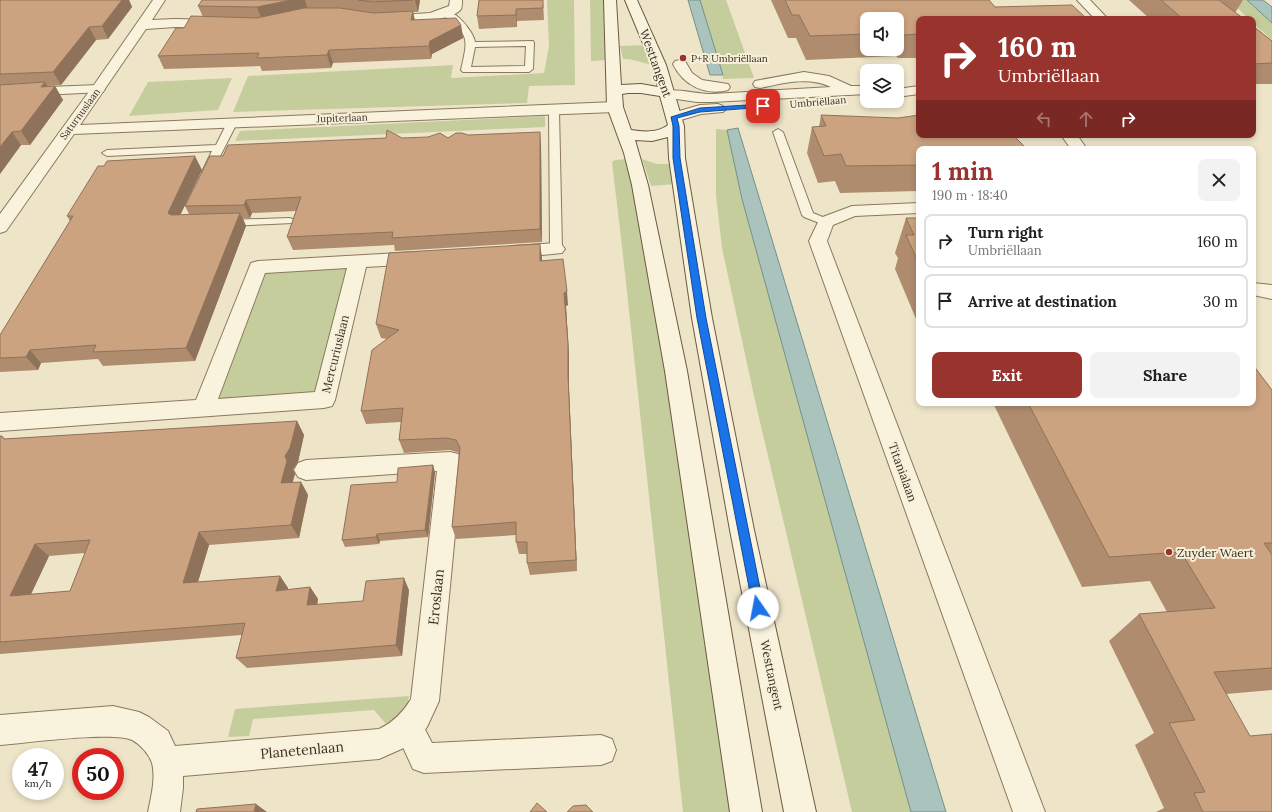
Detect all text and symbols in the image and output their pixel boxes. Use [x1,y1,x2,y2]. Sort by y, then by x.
map controls [860,12,904,108]
button: sound [860,12,904,56]
street label: Westtangent [637,27,675,99]
text: 160 m [998,29,1076,65]
icon: right [932,32,984,84]
place label: P+R Umbriëllaan [691,52,768,65]
marker: P+R Umbriëllaan [678,53,688,63]
button: layers [860,64,904,108]
text: Umbriëllaan [998,64,1100,87]
street label: Saturnuslaan [57,86,103,142]
pin [746,89,780,123]
street label: Umbriëllaan [789,93,847,111]
icon: arrive [752,95,774,117]
icon: left [1033,108,1055,130]
icon: ahead [1075,108,1097,130]
icon: right [1117,108,1139,130]
street label: Jupiterlaan [315,111,368,125]
text: 1 min [932,156,993,187]
button: close [1198,159,1240,201]
text: 190 m · 18:40 [932,187,1008,204]
text: Turn right [968,223,1044,242]
icon: right [934,230,956,252]
text: 160 m [1197,232,1238,251]
text: Umbriëllaan [968,242,1042,259]
icon: arrive [934,290,956,312]
text: Arrive at destination [968,292,1117,311]
text: 30 m [1203,292,1238,311]
street label: Mercuriuslaan [318,313,352,395]
button: Exit [932,352,1082,398]
button: Share [1090,352,1240,398]
street label: Titanialaan [885,440,921,504]
place label: Zuyder Waert [1177,545,1254,560]
marker: Zuyder Waert [1164,547,1174,557]
street label: Eroslaan [424,568,448,626]
position arrow [737,587,779,629]
street label: Westtangent [757,639,787,712]
street label: Planetenlaan [260,737,345,763]
speed limit sign: 50 [72,748,124,800]
text: 47 [28,756,48,781]
text: km/h [24,777,52,790]

